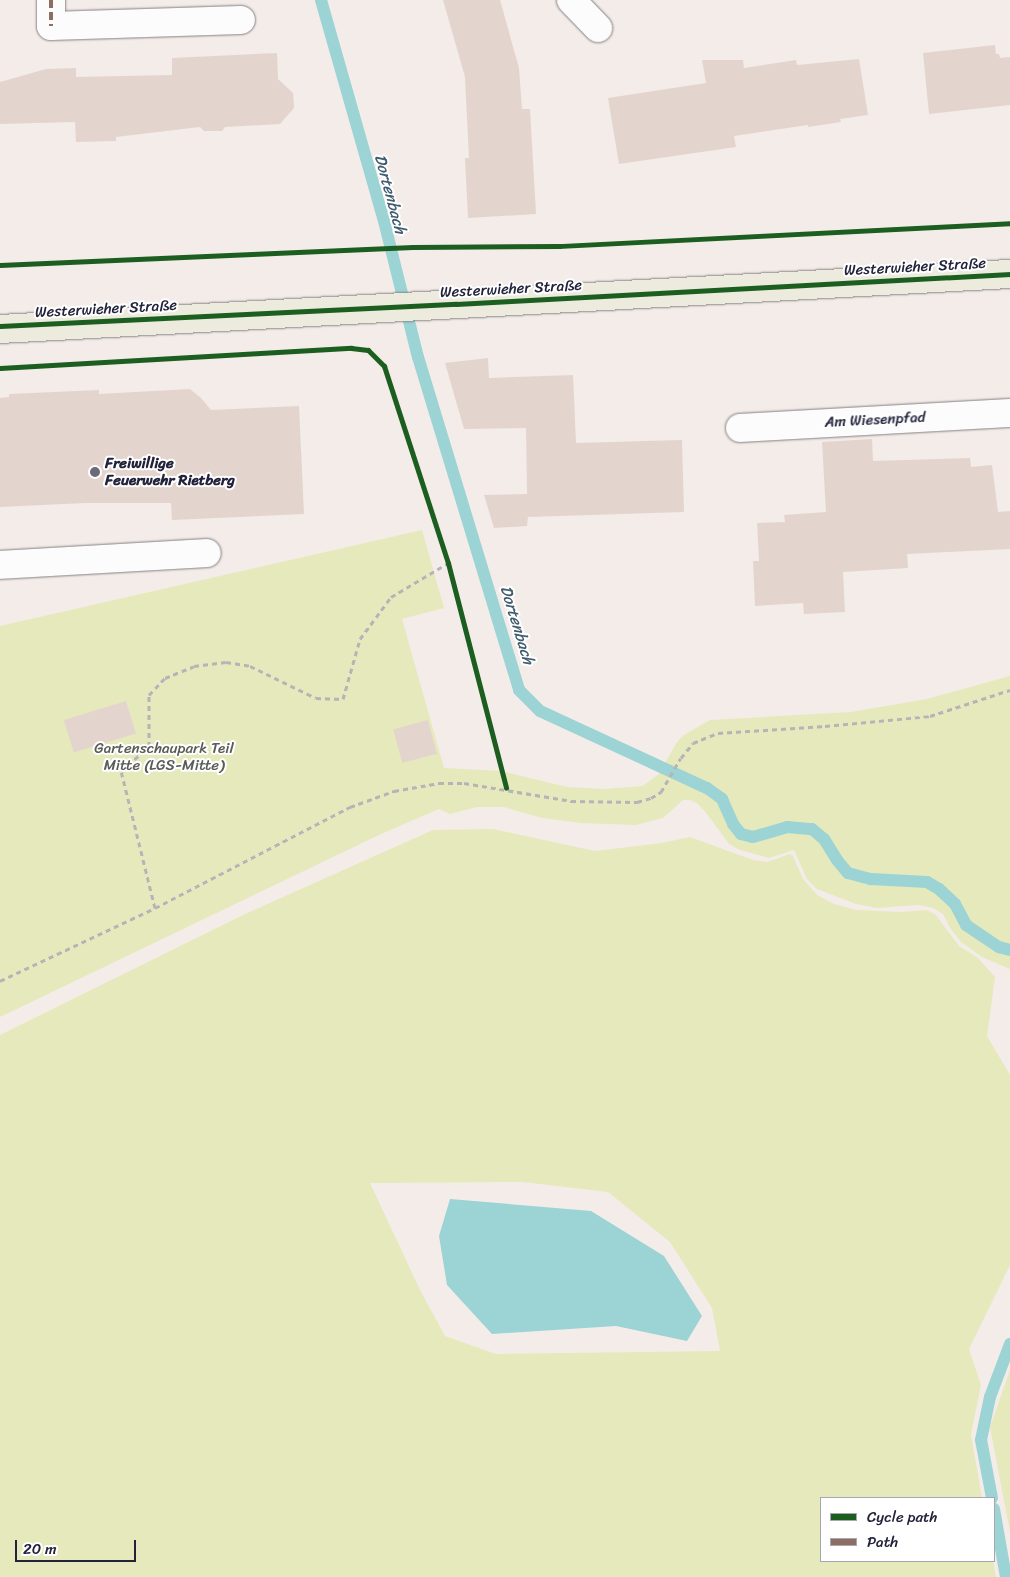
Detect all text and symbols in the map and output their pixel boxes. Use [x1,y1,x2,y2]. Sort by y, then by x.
water label: Dortenbach [370,152,410,236]
street label: Westerwieher Straße [844,254,986,280]
street label: Westerwieher Straße [440,276,582,302]
street label: Westerwieher Straße [35,296,177,322]
street label: Am Wiesenpfad [824,408,926,432]
place label: Freiwillige Feuerwehr Rietberg [105,454,235,489]
marker: Freiwillige Feuerwehr Rietberg [89,466,101,478]
water label: Dortenbach [496,583,538,667]
park label: Gartenschaupark Teil Mitte (LGS-Mitte) [94,739,234,774]
legend [820,1497,995,1562]
text: Cycle path [867,1504,937,1530]
text: Path [867,1529,898,1555]
scale bar [18,1530,139,1562]
text: 20 m [23,1536,57,1562]

